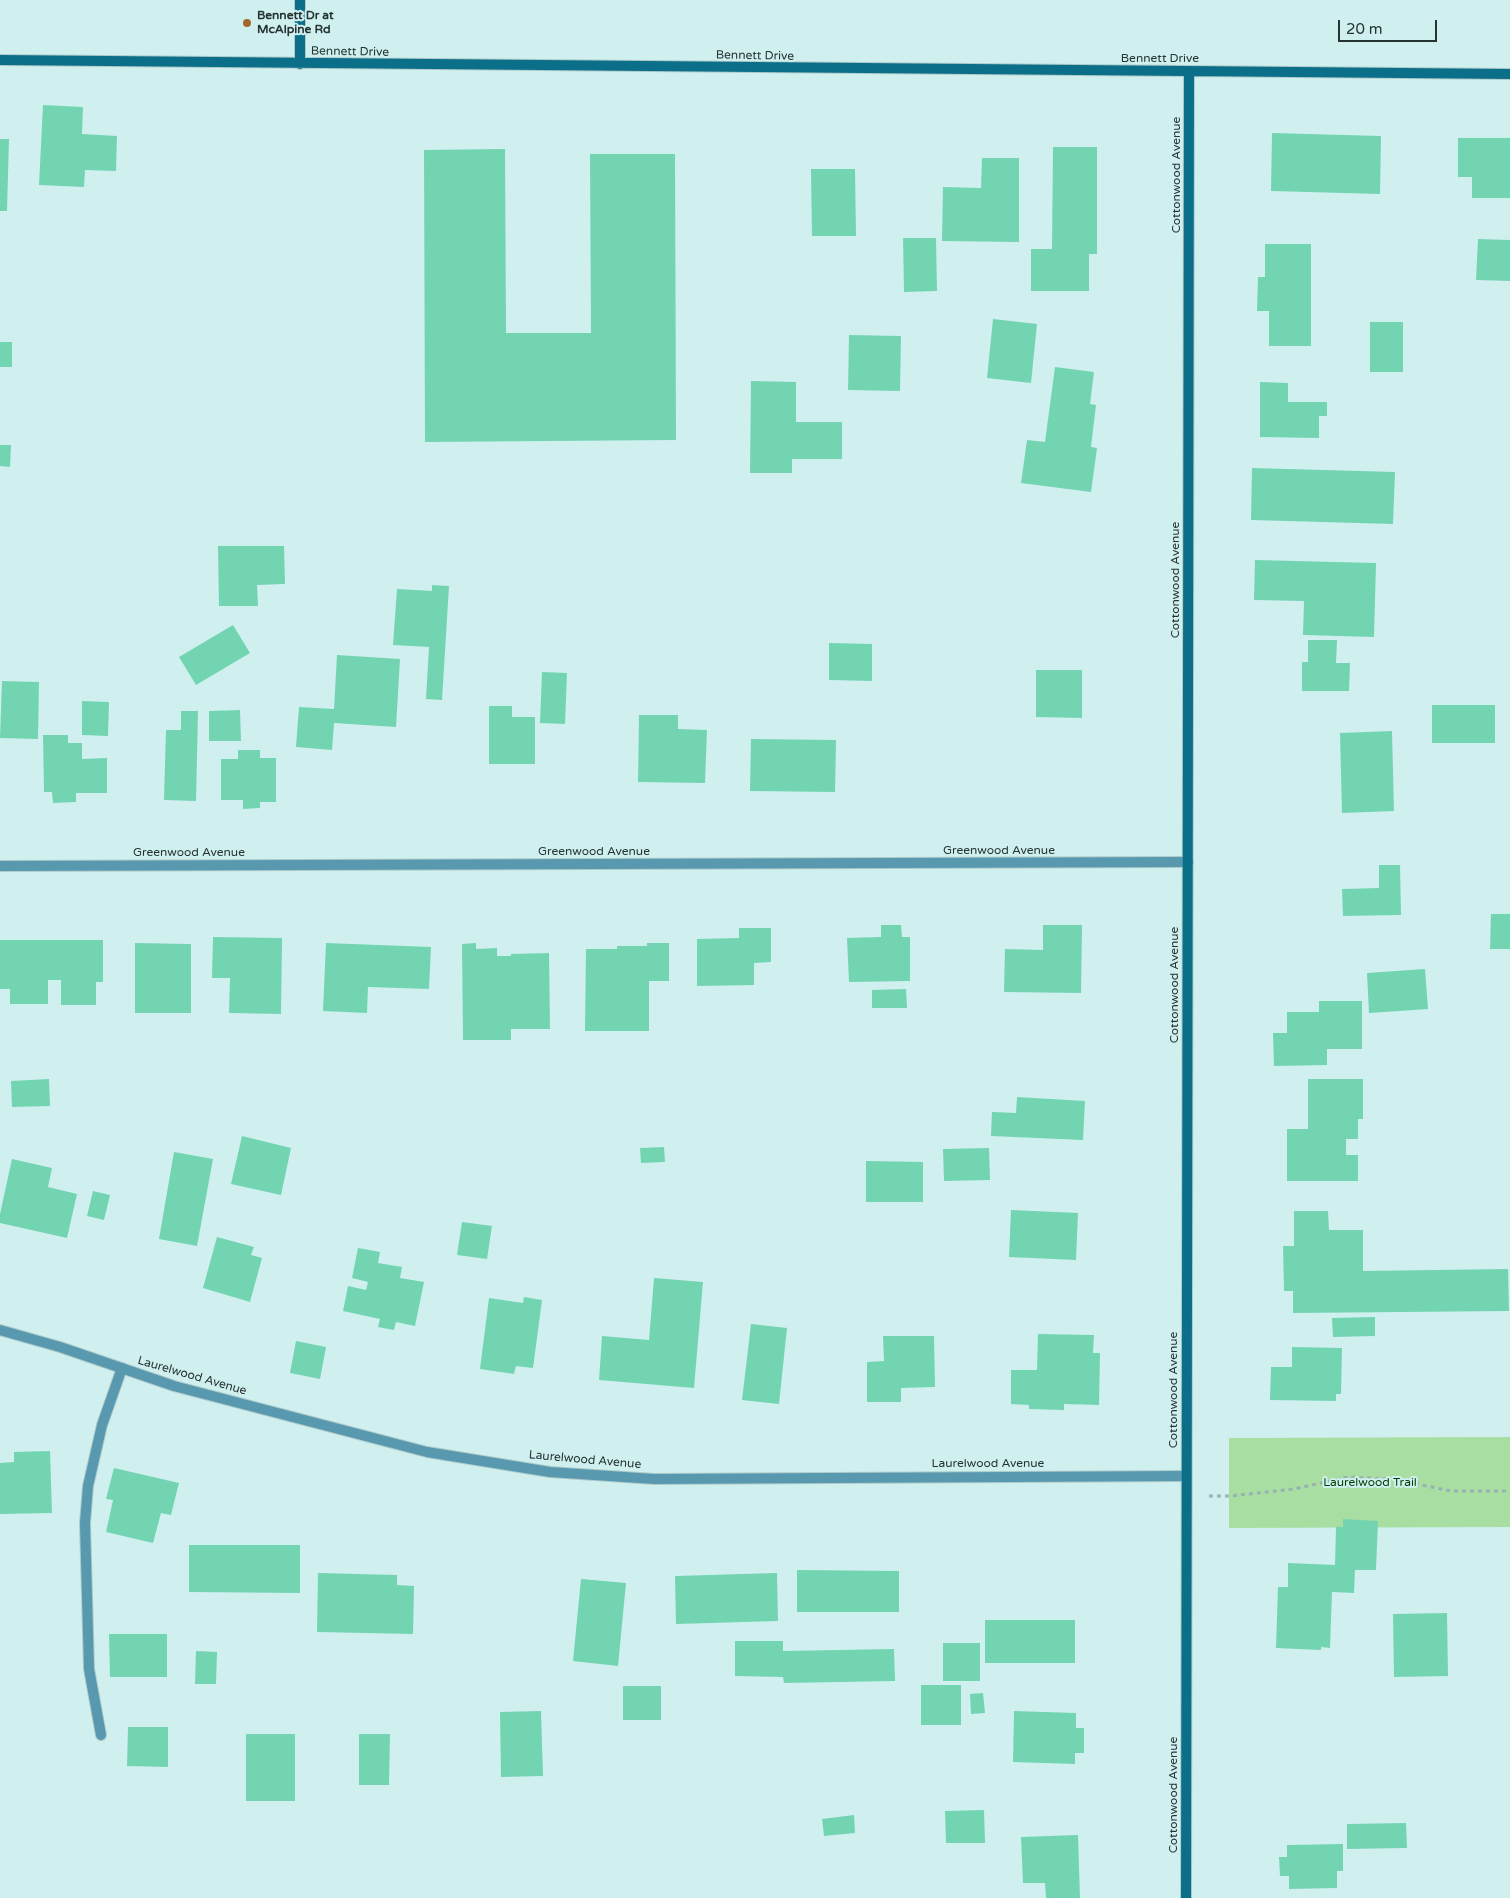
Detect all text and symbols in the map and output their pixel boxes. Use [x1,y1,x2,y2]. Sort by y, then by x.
place label: Bennett Dr at McAlpine Rd [257,9,334,37]
scale bar [1340,10,1439,42]
marker: Bennett Dr at McAlpine Rd [241,17,253,29]
text: 20 m [1346,20,1383,38]
street label: Bennett Drive [311,44,389,60]
street label: Bennett Drive [716,48,794,64]
street label: Bennett Drive [1121,52,1199,66]
street label: Cottonwood Avenue [1170,117,1184,233]
street label: Cottonwood Avenue [1169,522,1183,638]
street label: Greenwood Avenue [943,844,1055,858]
street label: Greenwood Avenue [538,845,650,859]
street label: Greenwood Avenue [133,846,245,860]
street label: Cottonwood Avenue [1168,927,1182,1043]
street label: Cottonwood Avenue [1167,1332,1181,1448]
street label: Laurelwood Avenue [136,1354,248,1398]
street label: Laurelwood Avenue [528,1448,642,1472]
street label: Laurelwood Avenue [932,1457,1044,1471]
park label: Laurelwood Trail [1323,1476,1417,1490]
street label: Cottonwood Avenue [1167,1737,1181,1853]

